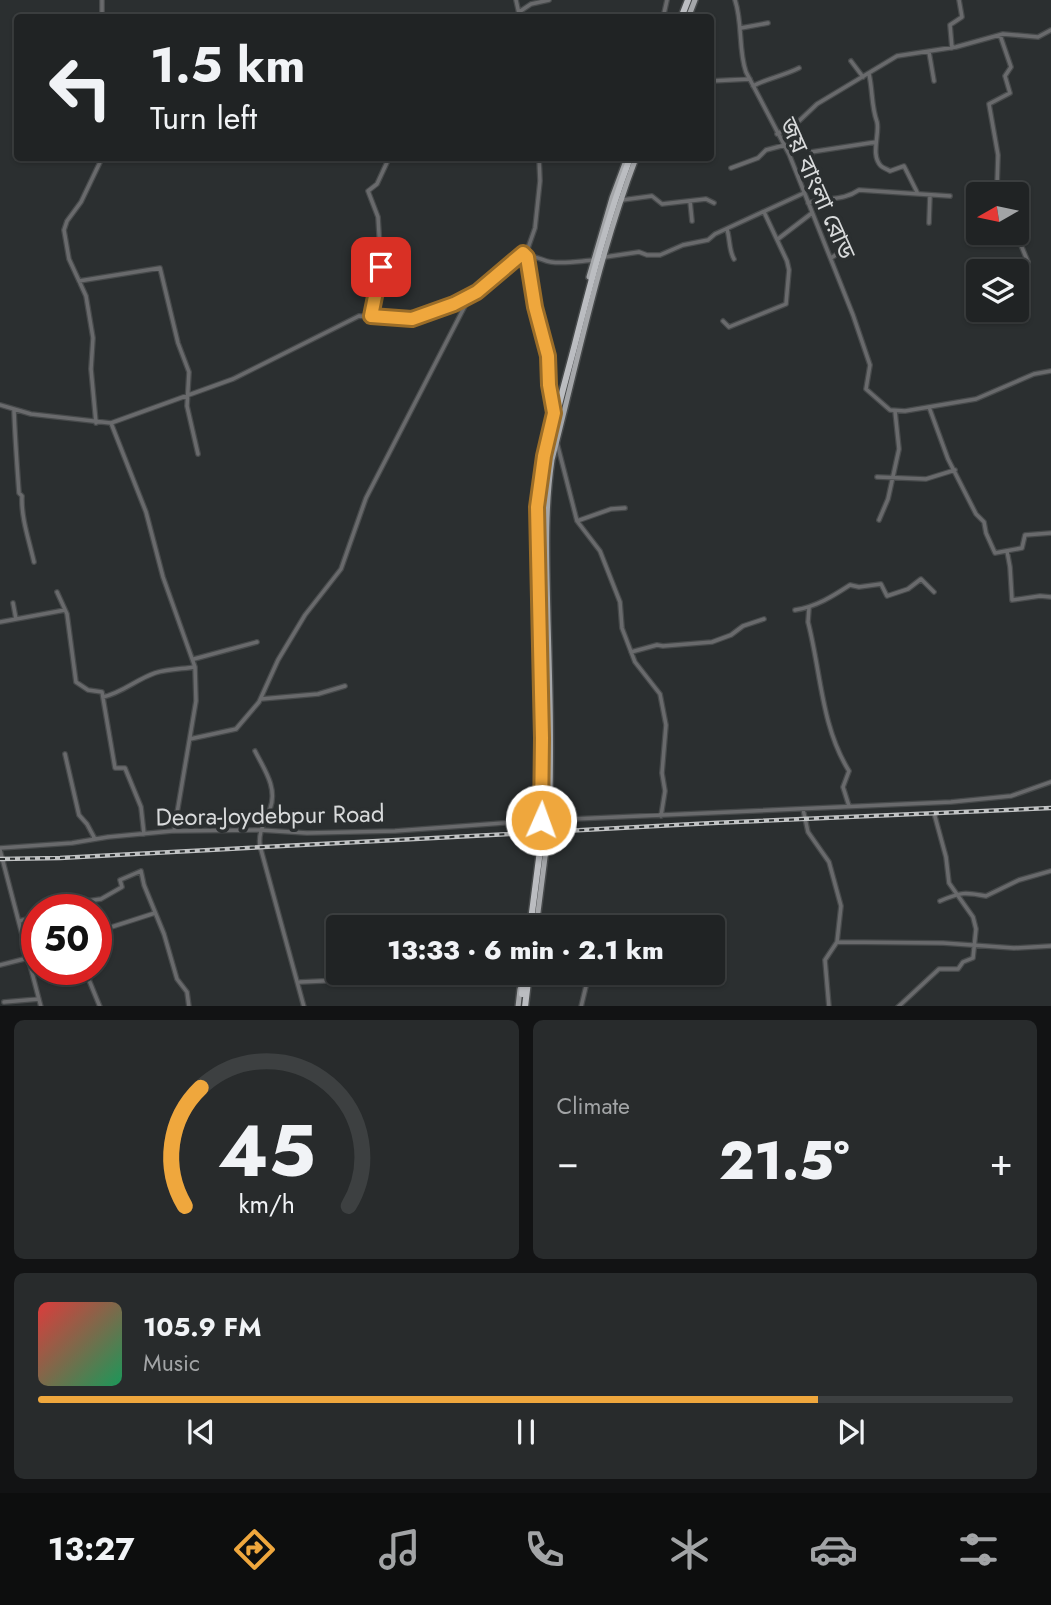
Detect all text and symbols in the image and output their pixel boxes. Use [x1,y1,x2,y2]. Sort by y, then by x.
text: 1.5 km [150,30,305,100]
icon: left [35,42,126,133]
text: Turn left [150,95,257,141]
street label: জয় বাংলা রোড [771,111,865,265]
north arrow [966,182,1029,245]
map controls [966,182,1029,322]
pin [351,237,411,297]
icon: arrive [362,248,400,286]
button: layers [966,259,1029,322]
position arrow [504,783,578,857]
street label: Deora-Joydebpur Road [155,796,385,834]
speed limit sign: 50 [21,894,112,985]
text: 13:33 · 6 min · 2.1 km [387,931,664,969]
text: Climate [557,1089,630,1123]
text: 45 [217,1098,315,1203]
text: 21.5° [719,1123,850,1199]
text: − [557,1134,579,1189]
text: + [990,1134,1013,1189]
text: km/h [238,1185,295,1221]
text: 105.9 FM [143,1308,261,1346]
text: Music [143,1346,200,1380]
icon: previous [182,1413,220,1451]
icon: pause [507,1413,545,1451]
icon: next [832,1413,870,1451]
icon: directions [230,1525,279,1574]
icon: music [375,1525,424,1574]
icon: phone [520,1525,569,1574]
icon: climate [665,1525,714,1574]
icon: car [809,1525,858,1574]
icon: filters [954,1525,1003,1574]
text: 13:27 [48,1526,135,1572]

